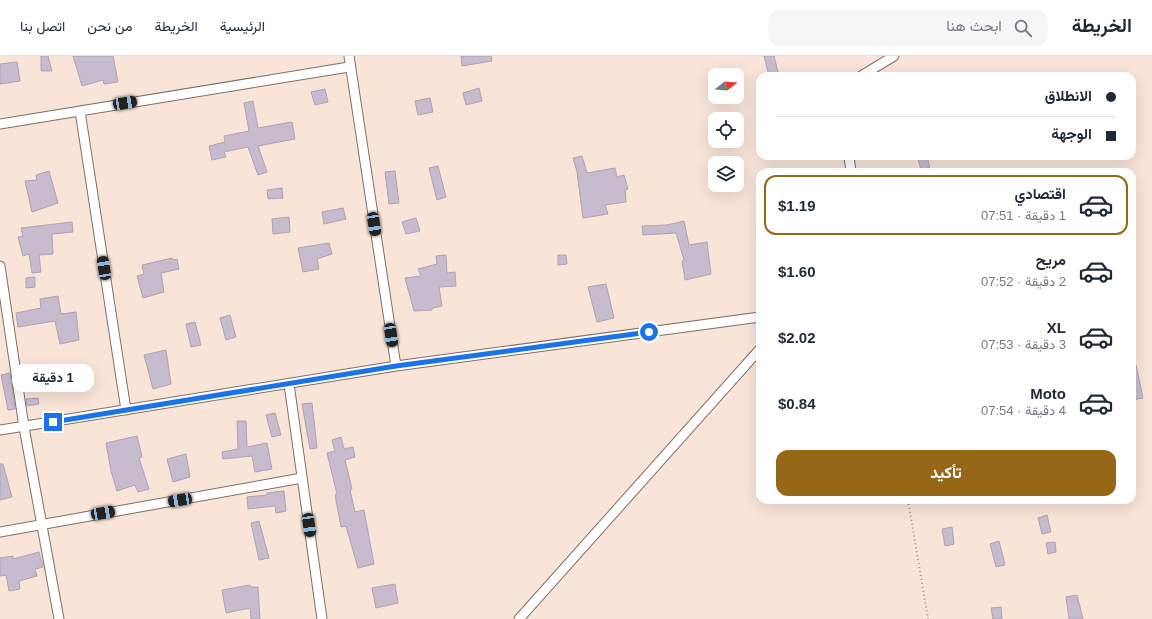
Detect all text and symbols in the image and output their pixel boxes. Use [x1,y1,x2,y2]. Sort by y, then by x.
search box [768,10,1048,46]
text: الخريطة [1072,15,1132,36]
text: ابحث هنا [946,17,1002,34]
icon: search [1012,17,1034,39]
text: اتصل بنا [20,18,65,34]
text: من نحن [87,18,132,34]
text: الخريطة [154,18,198,34]
text: الرئيسية [220,18,265,34]
north arrow [708,68,744,104]
map controls [708,68,744,192]
text: الانطلاق [1045,87,1092,104]
car [112,95,138,111]
button: locate [708,112,744,148]
text: الوجهة [1051,125,1092,142]
button: layers [708,156,744,192]
text: اقتصادي [1014,185,1066,202]
icon: car [1078,187,1114,223]
text: $1.19 [778,197,816,214]
text: 1 دقيقة · 07:51 [981,208,1066,223]
car [366,211,382,237]
text: مريح [1036,251,1066,268]
icon: car [1078,253,1114,289]
car [96,255,112,281]
text: $1.60 [778,263,816,280]
text: 2 دقيقة · 07:52 [981,274,1066,289]
text: XL [1047,319,1066,336]
icon: car [1078,319,1114,355]
car [383,322,399,348]
route start [640,323,658,341]
text: $2.02 [778,329,816,346]
text: 3 دقيقة · 07:53 [981,337,1066,352]
callout: 1 دقيقة [12,364,94,392]
text: 1 دقيقة [32,370,74,385]
text: Moto [1030,385,1066,402]
icon: car [1078,385,1114,421]
text: $0.84 [778,395,816,412]
text: 4 دقيقة · 07:54 [981,403,1066,418]
route end [44,413,62,431]
button: تأكيد [776,450,1116,496]
car [167,492,193,508]
car [90,505,116,521]
car [301,512,317,538]

